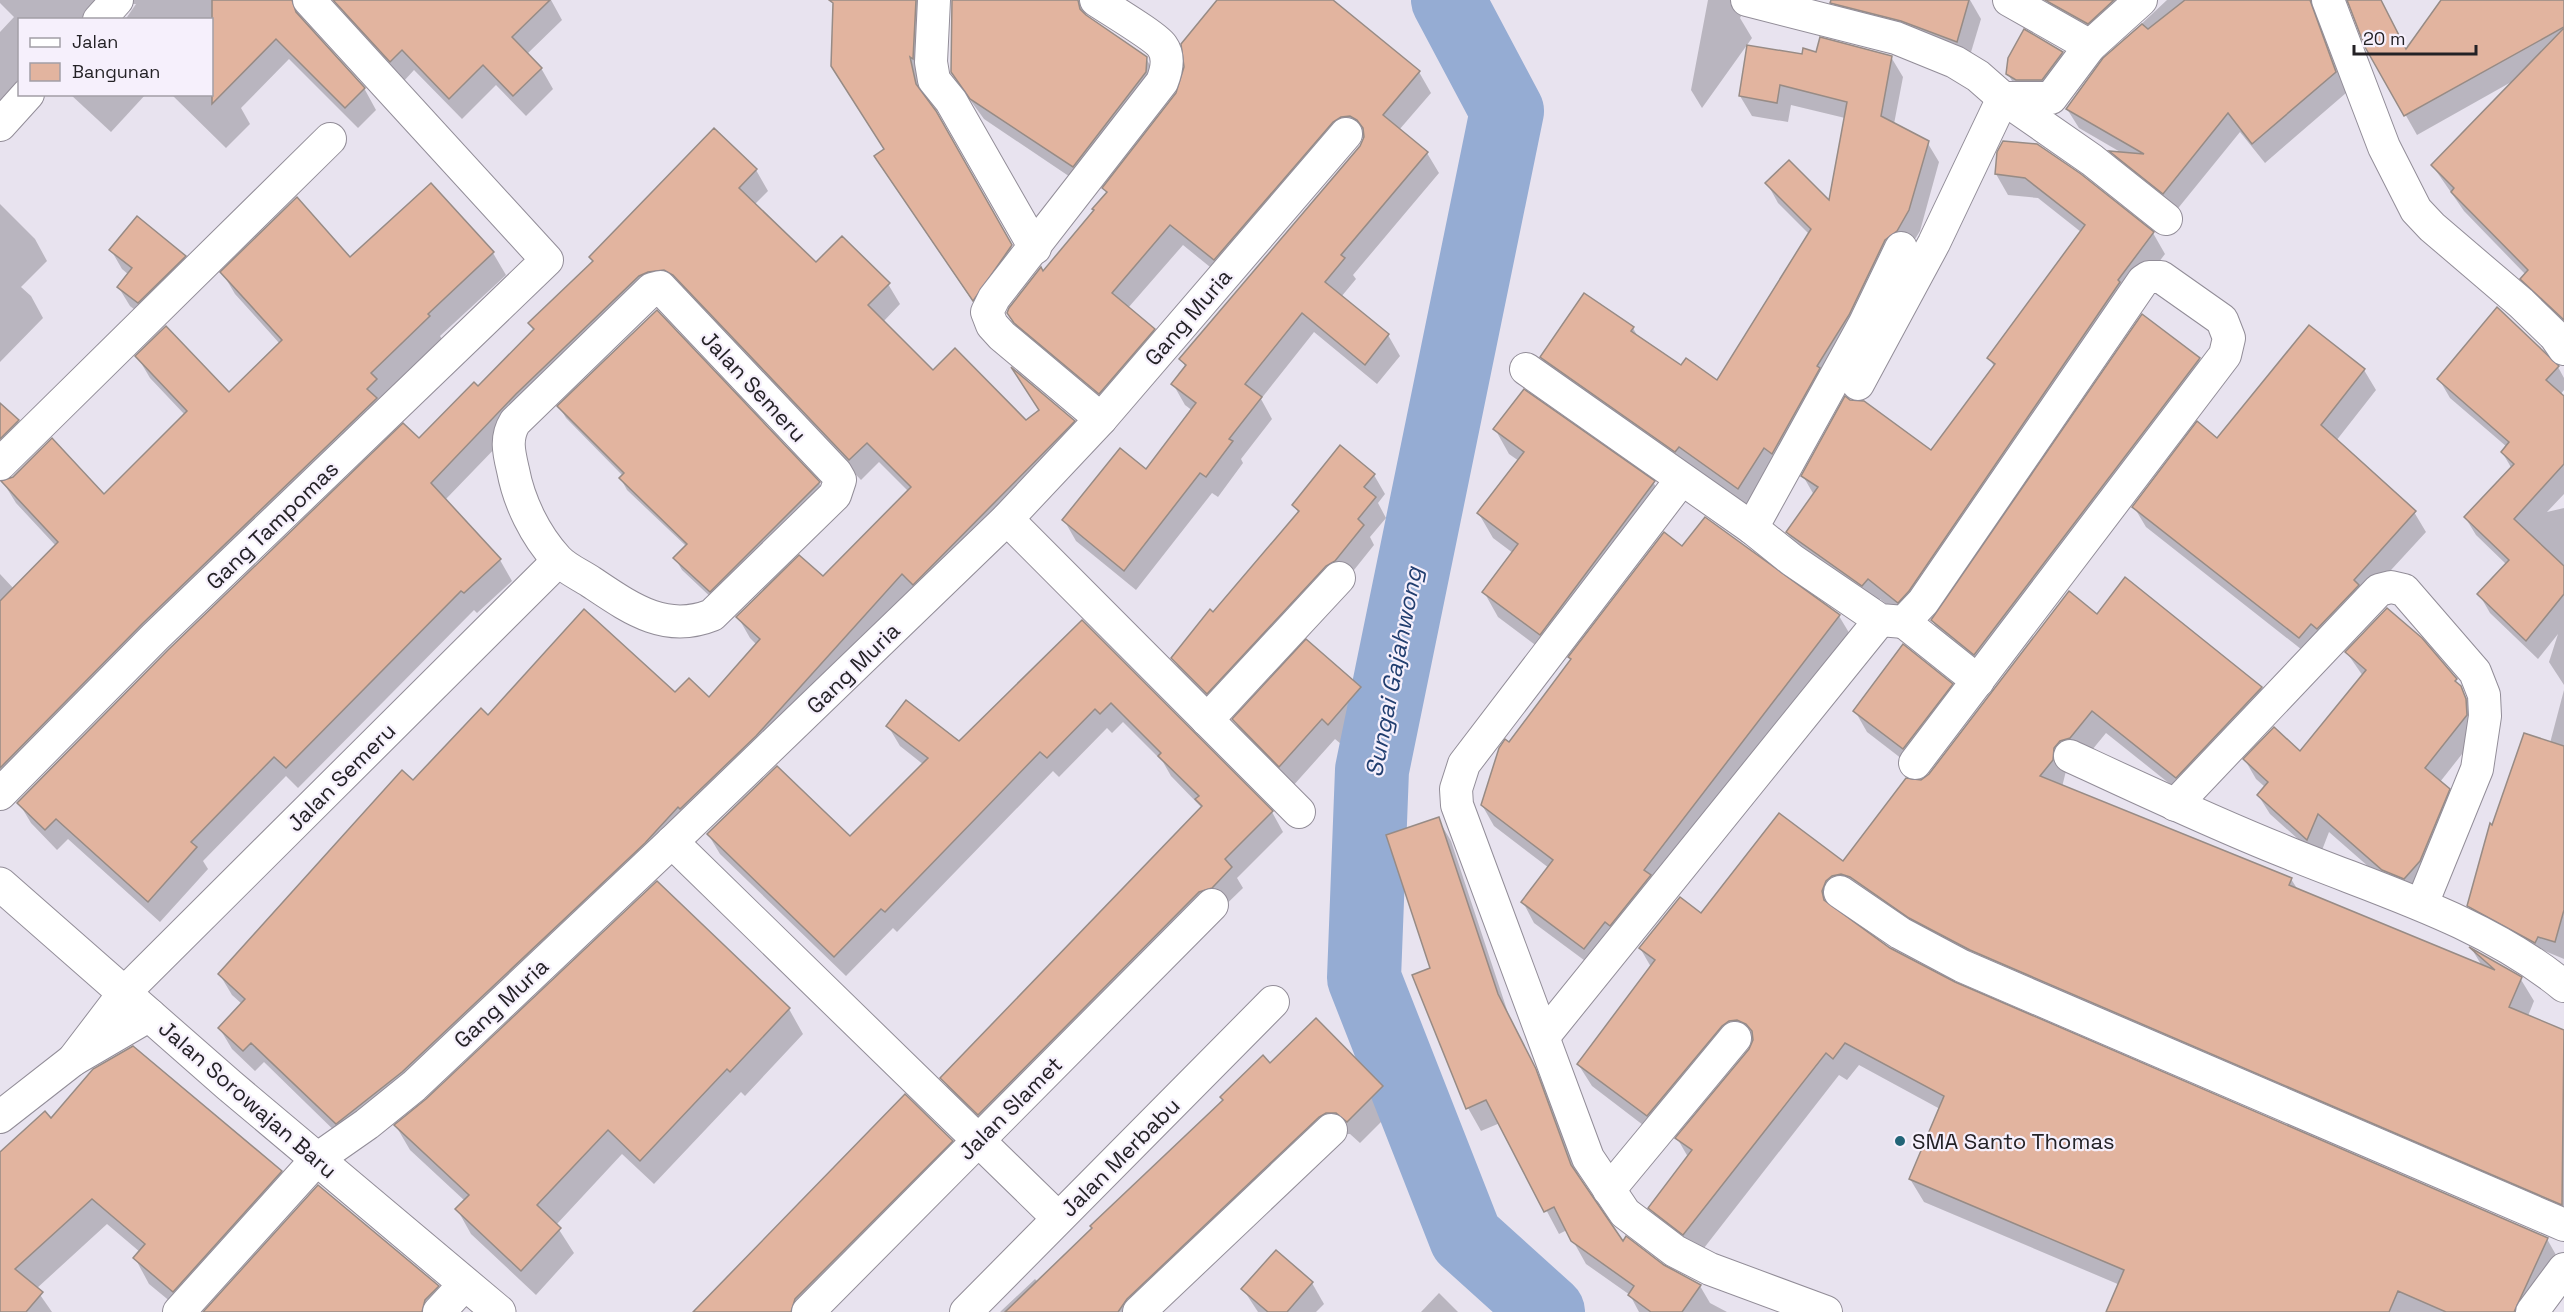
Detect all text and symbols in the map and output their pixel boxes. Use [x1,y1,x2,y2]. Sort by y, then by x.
legend [18,18,213,96]
scale bar [2354,18,2476,56]
text: 20 m [2363,27,2406,50]
text: Jalan [72,30,118,53]
text: Bangunan [72,60,160,83]
street label: Gang Muria [1138,263,1238,371]
street label: Jalan Semeru [695,324,813,448]
street label: Gang Tampomas [200,455,344,595]
water label: Sungai Gajahwong [1358,563,1429,780]
street label: Gang Muria [800,616,906,719]
street label: Jalan Semeru [281,717,401,837]
street label: Gang Muria [448,952,554,1054]
street label: Jalan Sorowajan Baru [153,1014,343,1184]
street label: Jalan Slamet [952,1050,1068,1166]
street label: Jalan Merbabu [1055,1092,1185,1222]
place label: SMA Santo Thomas [1912,1127,2115,1155]
marker: SMA Santo Thomas [1893,1134,1907,1148]

